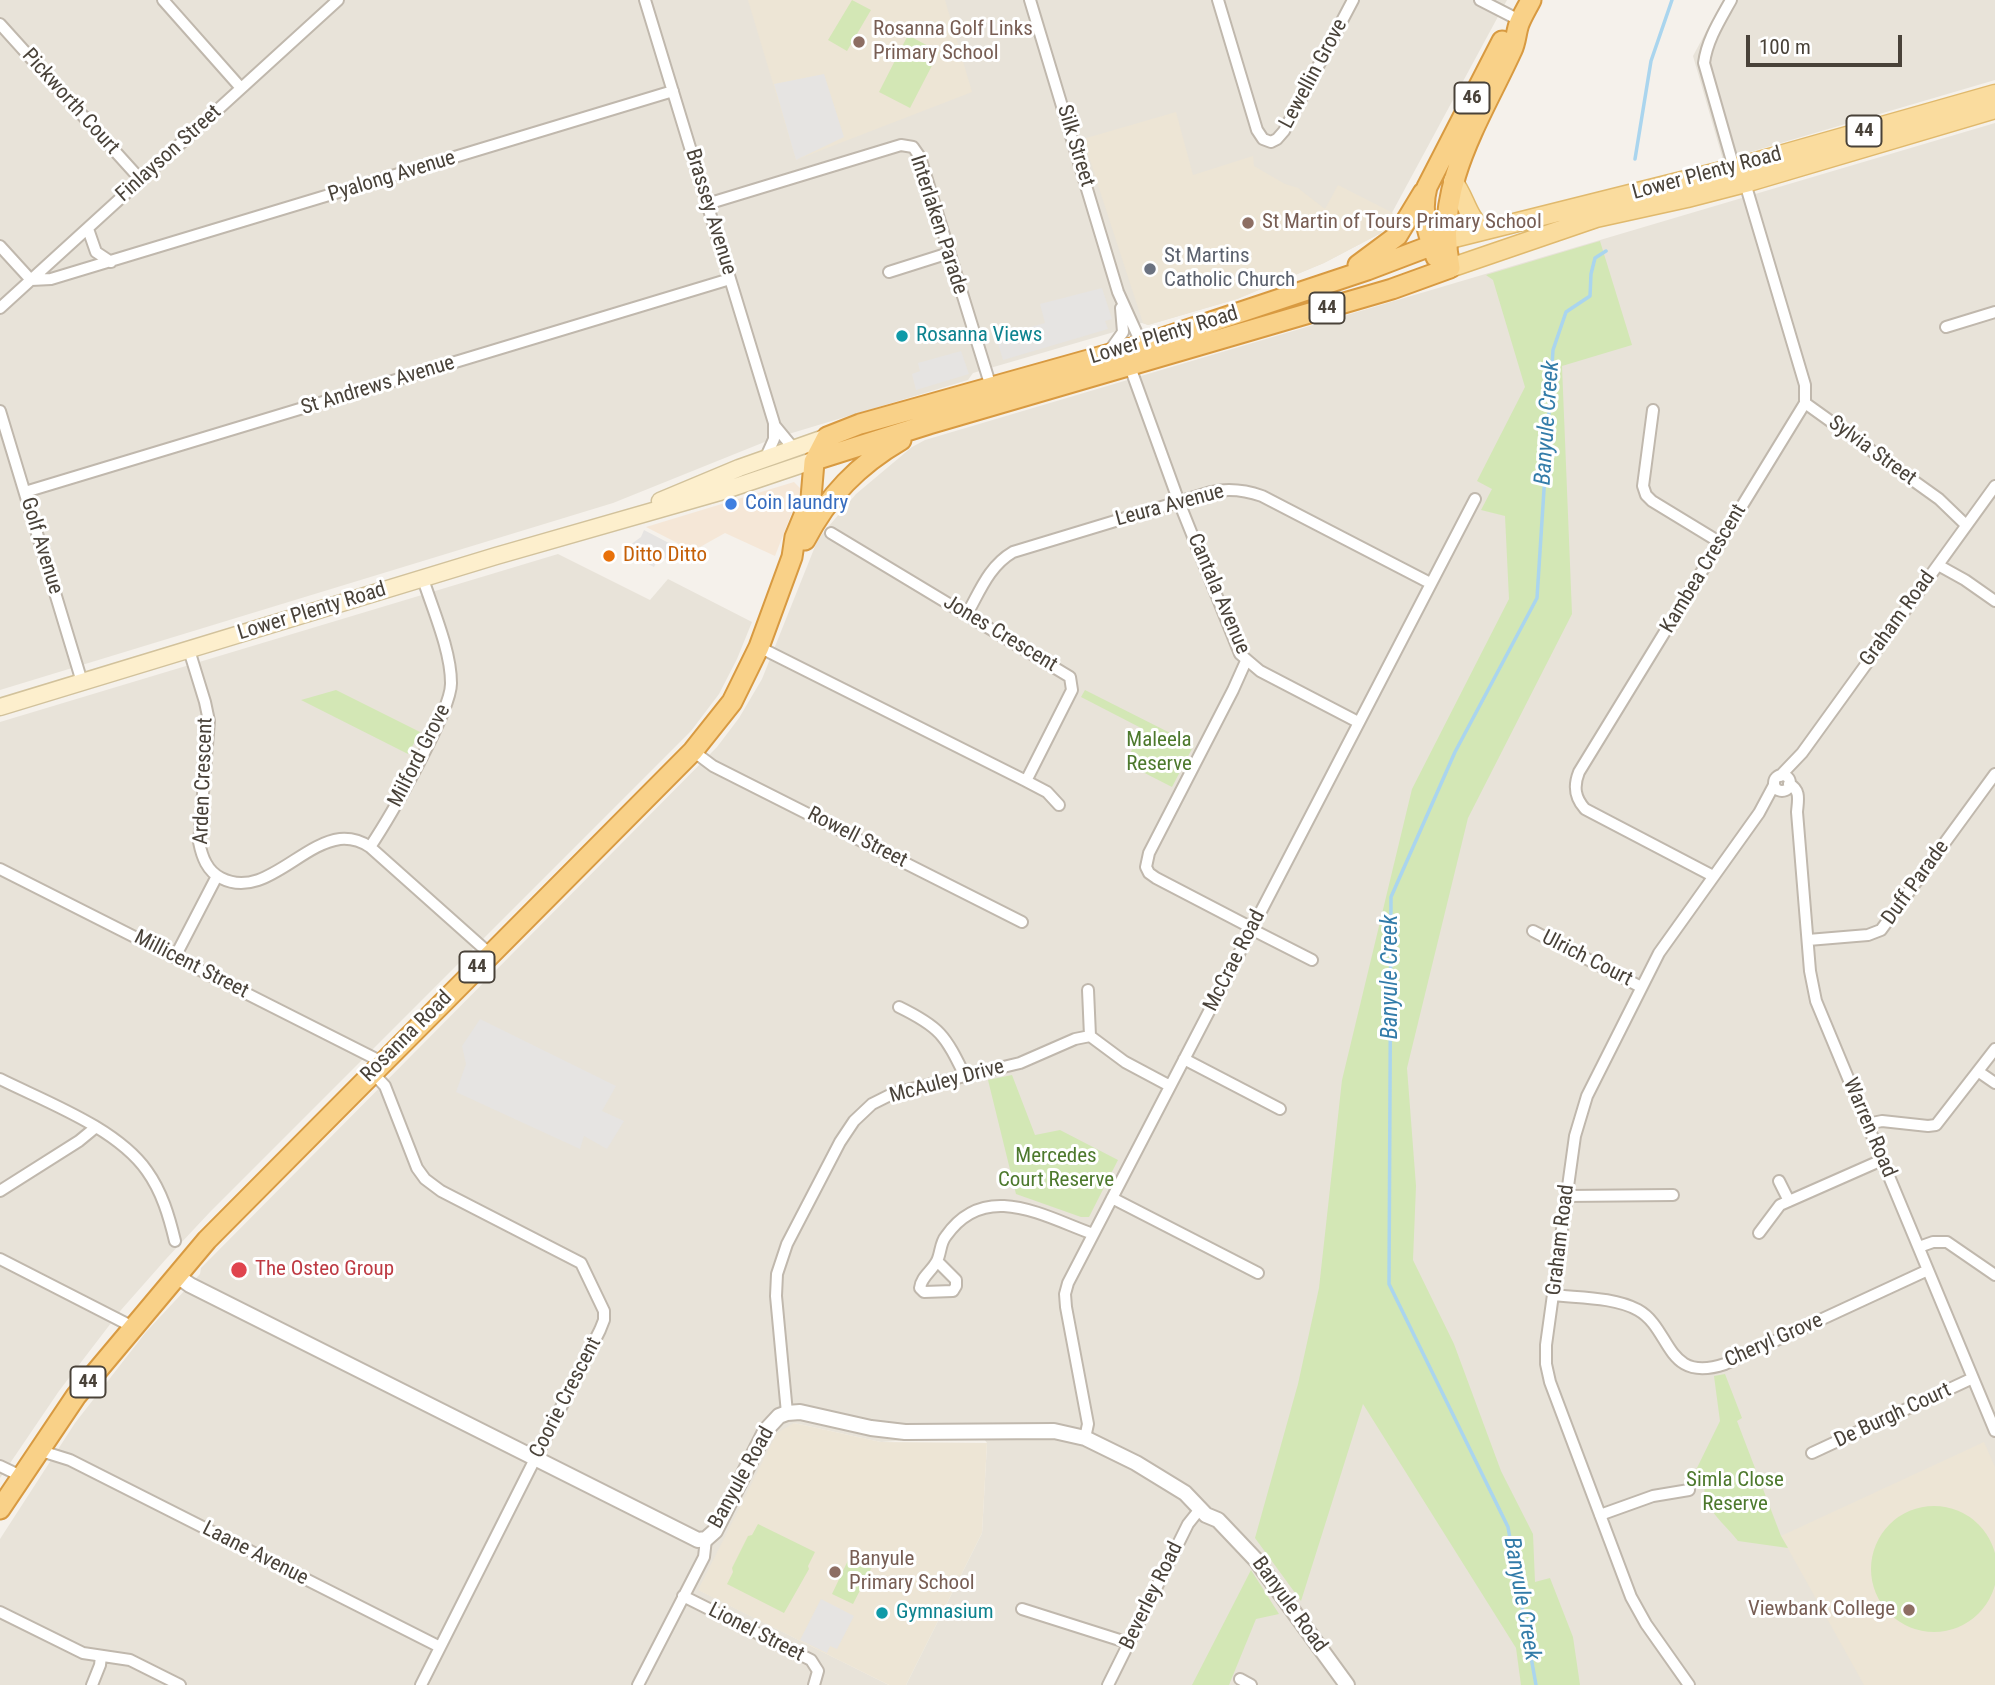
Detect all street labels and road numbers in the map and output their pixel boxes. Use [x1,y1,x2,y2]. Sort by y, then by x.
street label: Lewellin Grove [1275,15,1353,133]
street label: Pickworth Court [16,44,124,160]
road number: 46 [1454,82,1490,114]
street label: Finlayson Street [111,100,227,208]
street label: Silk Street [1051,102,1099,190]
road number: 44 [1846,116,1882,146]
street label: Lower Plenty Road [1630,142,1784,206]
street label: Pyalong Avenue [325,146,459,208]
street label: Brassey Avenue [679,146,741,278]
street label: Interlaken Parade [904,152,972,298]
road number: 44 [1310,292,1344,324]
street label: Lower Plenty Road [1087,301,1241,371]
street label: St Andrews Avenue [298,351,458,421]
street label: Sylvia Street [1823,411,1921,491]
street label: Leura Avenue [1113,479,1227,533]
street label: Golf Avenue [14,495,68,597]
street label: Kambea Crescent [1656,500,1752,638]
street label: Cantala Avenue [1181,530,1255,658]
street label: Graham Road [1855,567,1941,671]
street label: Lower Plenty Road [235,577,389,647]
street label: Jones Crescent [938,590,1062,678]
street label: Milford Grove [383,700,457,812]
street label: Arden Crescent [189,717,219,845]
street label: Rowell Street [803,802,911,874]
street label: Duff Parade [1877,836,1955,930]
street label: McCrae Road [1199,906,1271,1016]
street label: Millicent Street [130,925,252,1005]
street label: Ulrich Court [1538,925,1636,993]
road number: 44 [460,951,494,982]
street label: Rosanna Road [356,986,458,1088]
street label: McAuley Drive [887,1055,1007,1109]
street label: Warren Road [1837,1075,1901,1181]
street label: Graham Road [1542,1183,1580,1297]
street label: Cheryl Grove [1721,1308,1827,1374]
street label: Coorie Crescent [525,1333,607,1463]
road number: 44 [70,1366,106,1398]
street label: De Burgh Court [1831,1378,1955,1454]
street label: Banyule Road [704,1423,780,1533]
street label: Laane Avenue [198,1517,312,1591]
street label: Beverley Road [1115,1538,1189,1654]
street label: Banyule Road [1246,1552,1332,1658]
street label: Lionel Street [704,1598,808,1668]

